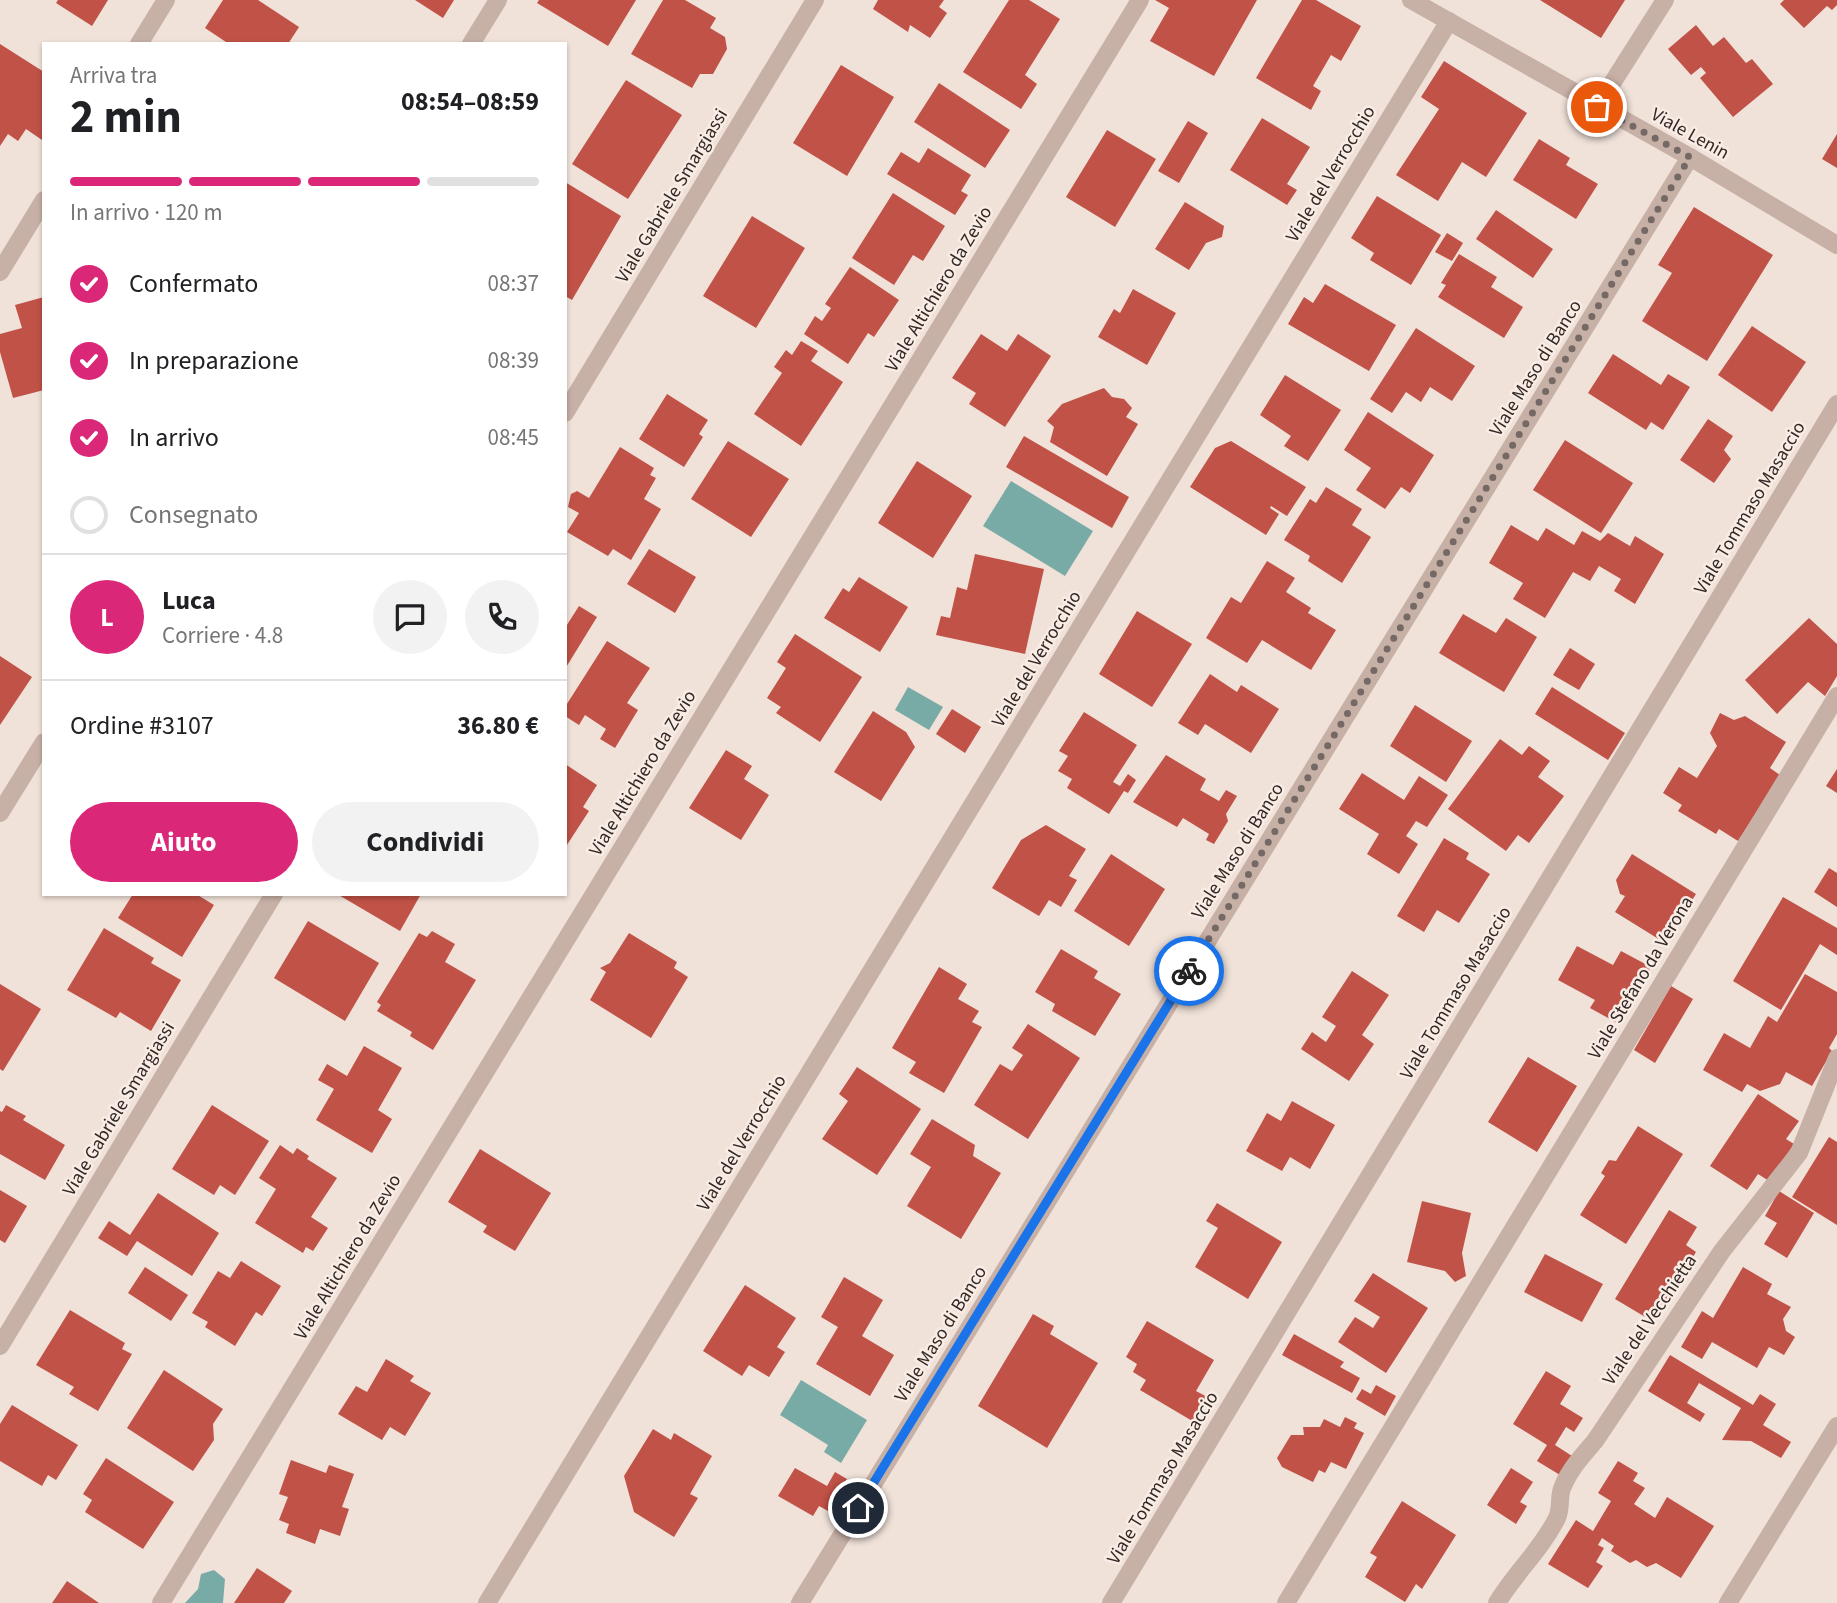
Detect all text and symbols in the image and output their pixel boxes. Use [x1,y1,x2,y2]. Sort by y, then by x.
text: Arriva tra [70,59,157,92]
pin [1567,77,1627,137]
text: 08:54–08:59 [401,83,539,120]
text: 2 min [70,85,182,150]
icon: bag [1578,88,1616,126]
street label: Viale del Verrocchio [1279,101,1383,247]
street label: Viale Lenin [1646,101,1734,167]
street label: Viale Gabriele Smargiassi [609,104,735,288]
text: In arrivo · 120 m [70,196,222,229]
street label: Viale Altichiero da Zevio [879,201,999,377]
icon: check [70,265,108,303]
text: Confermato [129,265,258,302]
text: 08:37 [488,267,539,300]
street label: Viale Maso di Banco [1483,295,1589,441]
icon: check [70,342,108,380]
text: In preparazione [129,342,299,379]
text: 08:39 [488,344,539,377]
street label: Viale Tommaso Masaccio [1688,416,1812,600]
icon: check [70,419,108,457]
text: In arrivo [129,419,219,456]
text: 08:45 [488,421,539,454]
text: Consegnato [129,496,258,533]
button: chat [373,580,447,654]
button: phone [465,580,539,654]
text: Luca [162,582,216,619]
street label: Viale del Verrocchio [985,586,1089,732]
text: L [100,599,114,636]
text: Corriere · 4.8 [162,619,283,652]
street label: Viale Altichiero da Zevio [583,685,703,861]
text: Ordine #3107 [70,707,214,744]
text: 36.80 € [457,707,539,744]
street label: Viale Maso di Banco [1185,778,1291,924]
button: Aiuto [70,802,298,882]
button: Condividi [312,802,539,882]
street label: Viale Stefano da Verona [1582,891,1700,1065]
street label: Viale Tommaso Masaccio [1394,901,1518,1085]
courier [1154,936,1224,1006]
icon: bike [1170,952,1208,990]
street label: Viale Gabriele Smargiassi [56,1017,182,1201]
street label: Viale del Verrocchio [690,1070,794,1216]
street label: Viale Altichiero da Zevio [288,1169,408,1345]
street label: Viale del Vecchietta [1596,1249,1704,1391]
street label: Viale Maso di Banco [888,1261,994,1407]
street label: Viale Tommaso Masaccio [1101,1386,1225,1570]
pin [828,1478,888,1538]
icon: home [839,1489,877,1527]

